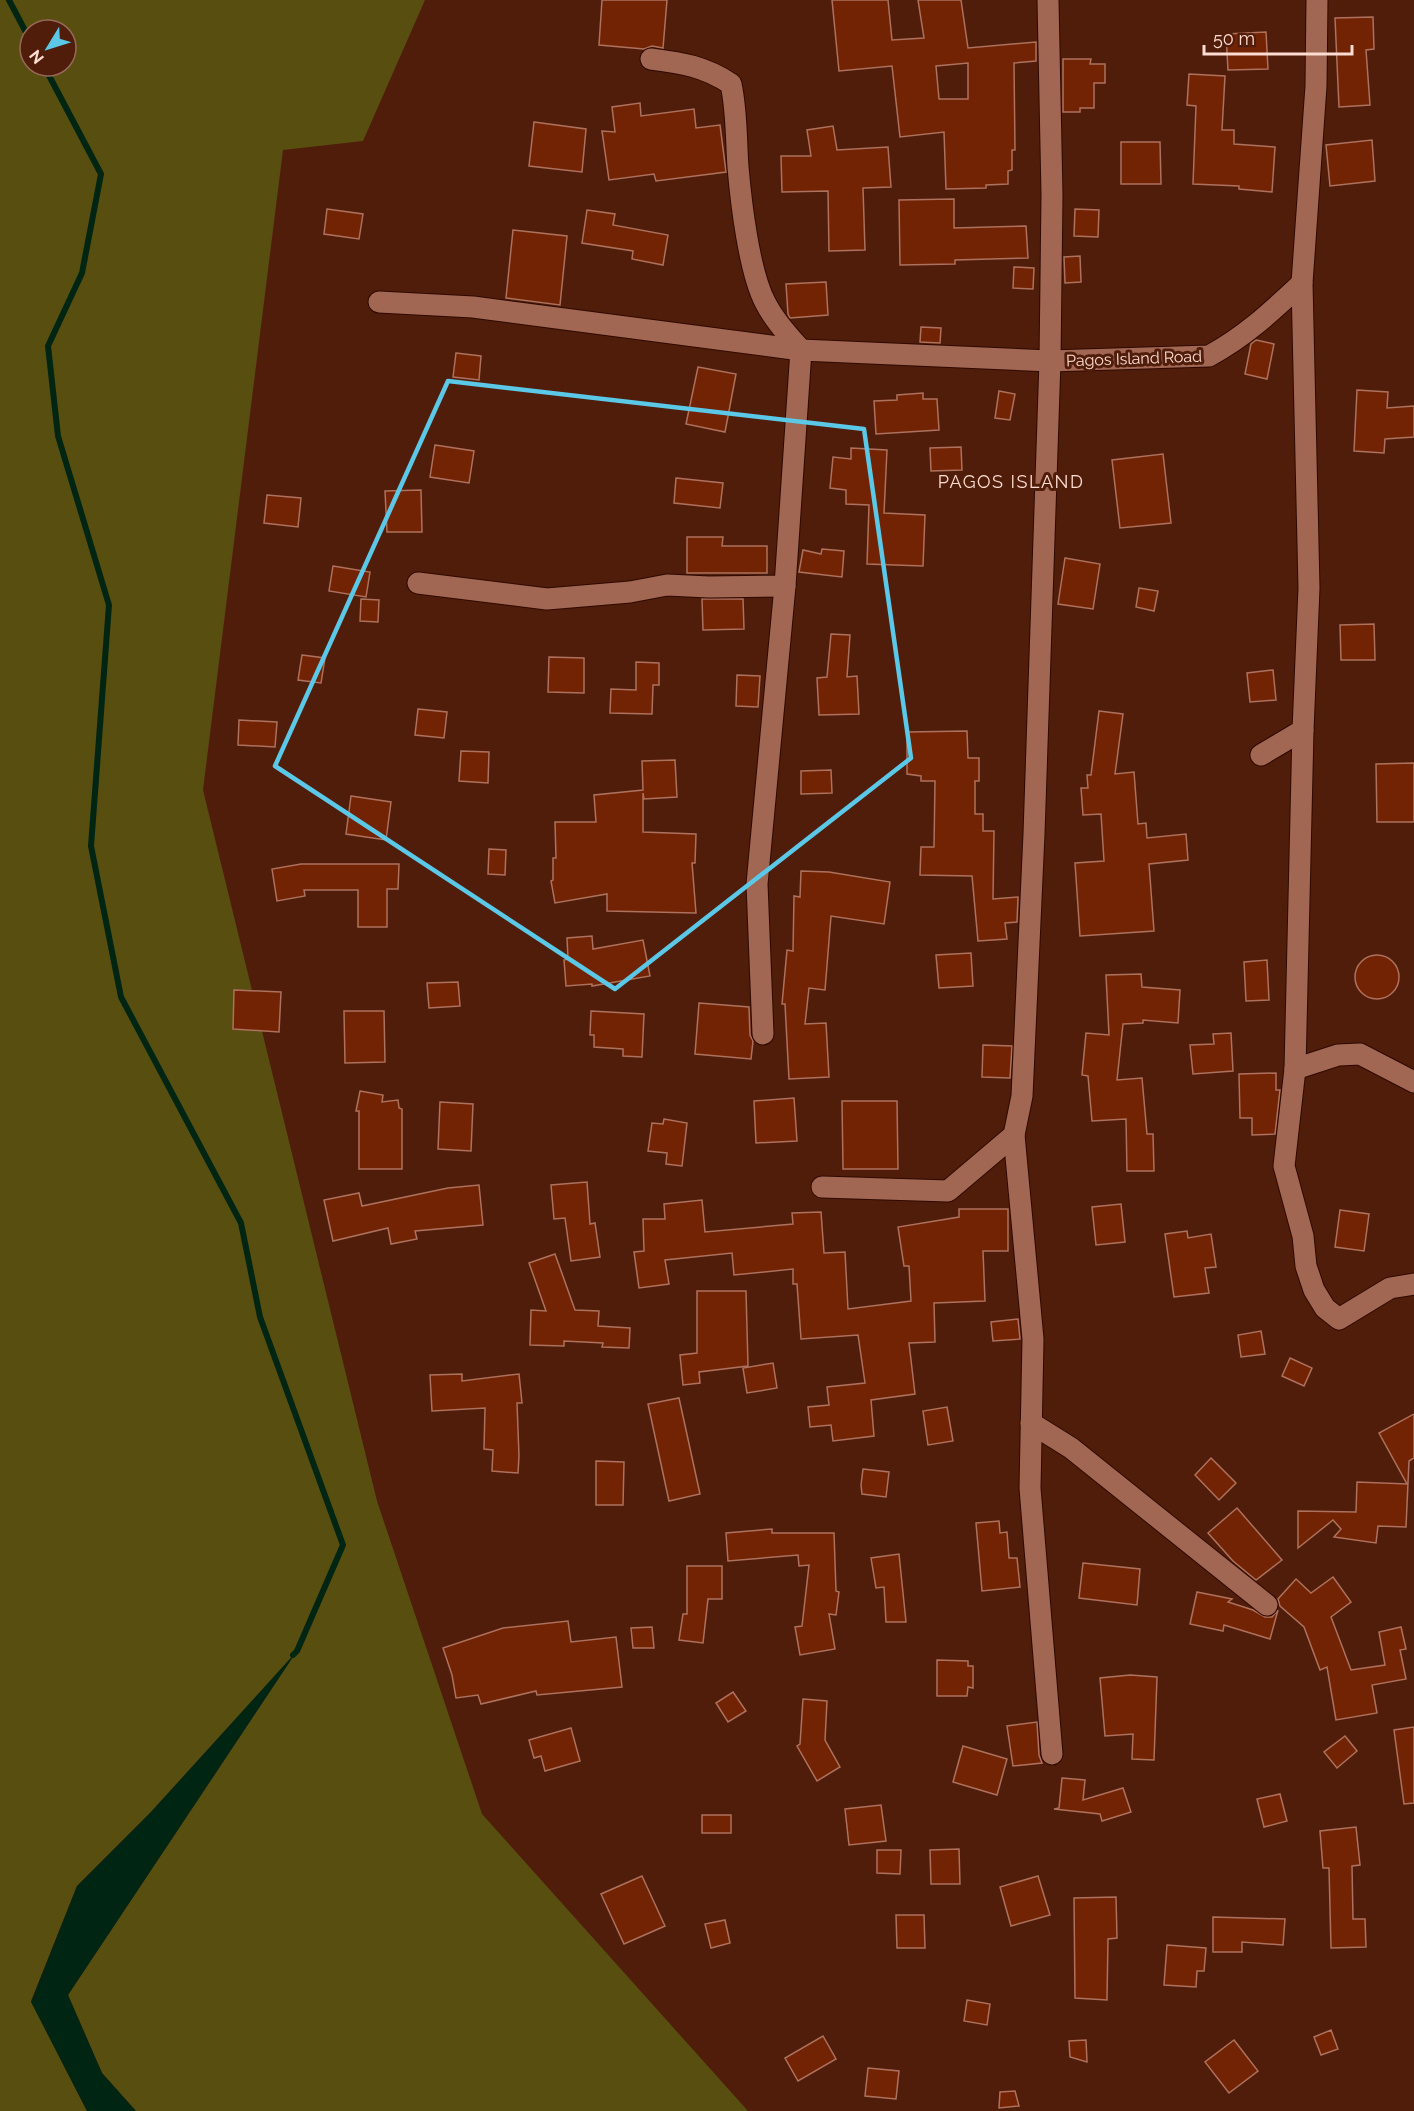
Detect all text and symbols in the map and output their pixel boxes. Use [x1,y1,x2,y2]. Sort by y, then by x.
north arrow [18,18,78,78]
scale bar [1204,18,1352,56]
text: 50 m [1213,28,1255,49]
text: N [25,46,48,68]
street label: Pagos Island Road [1066,347,1202,370]
district label: PAGOS ISLAND [938,471,1084,492]

